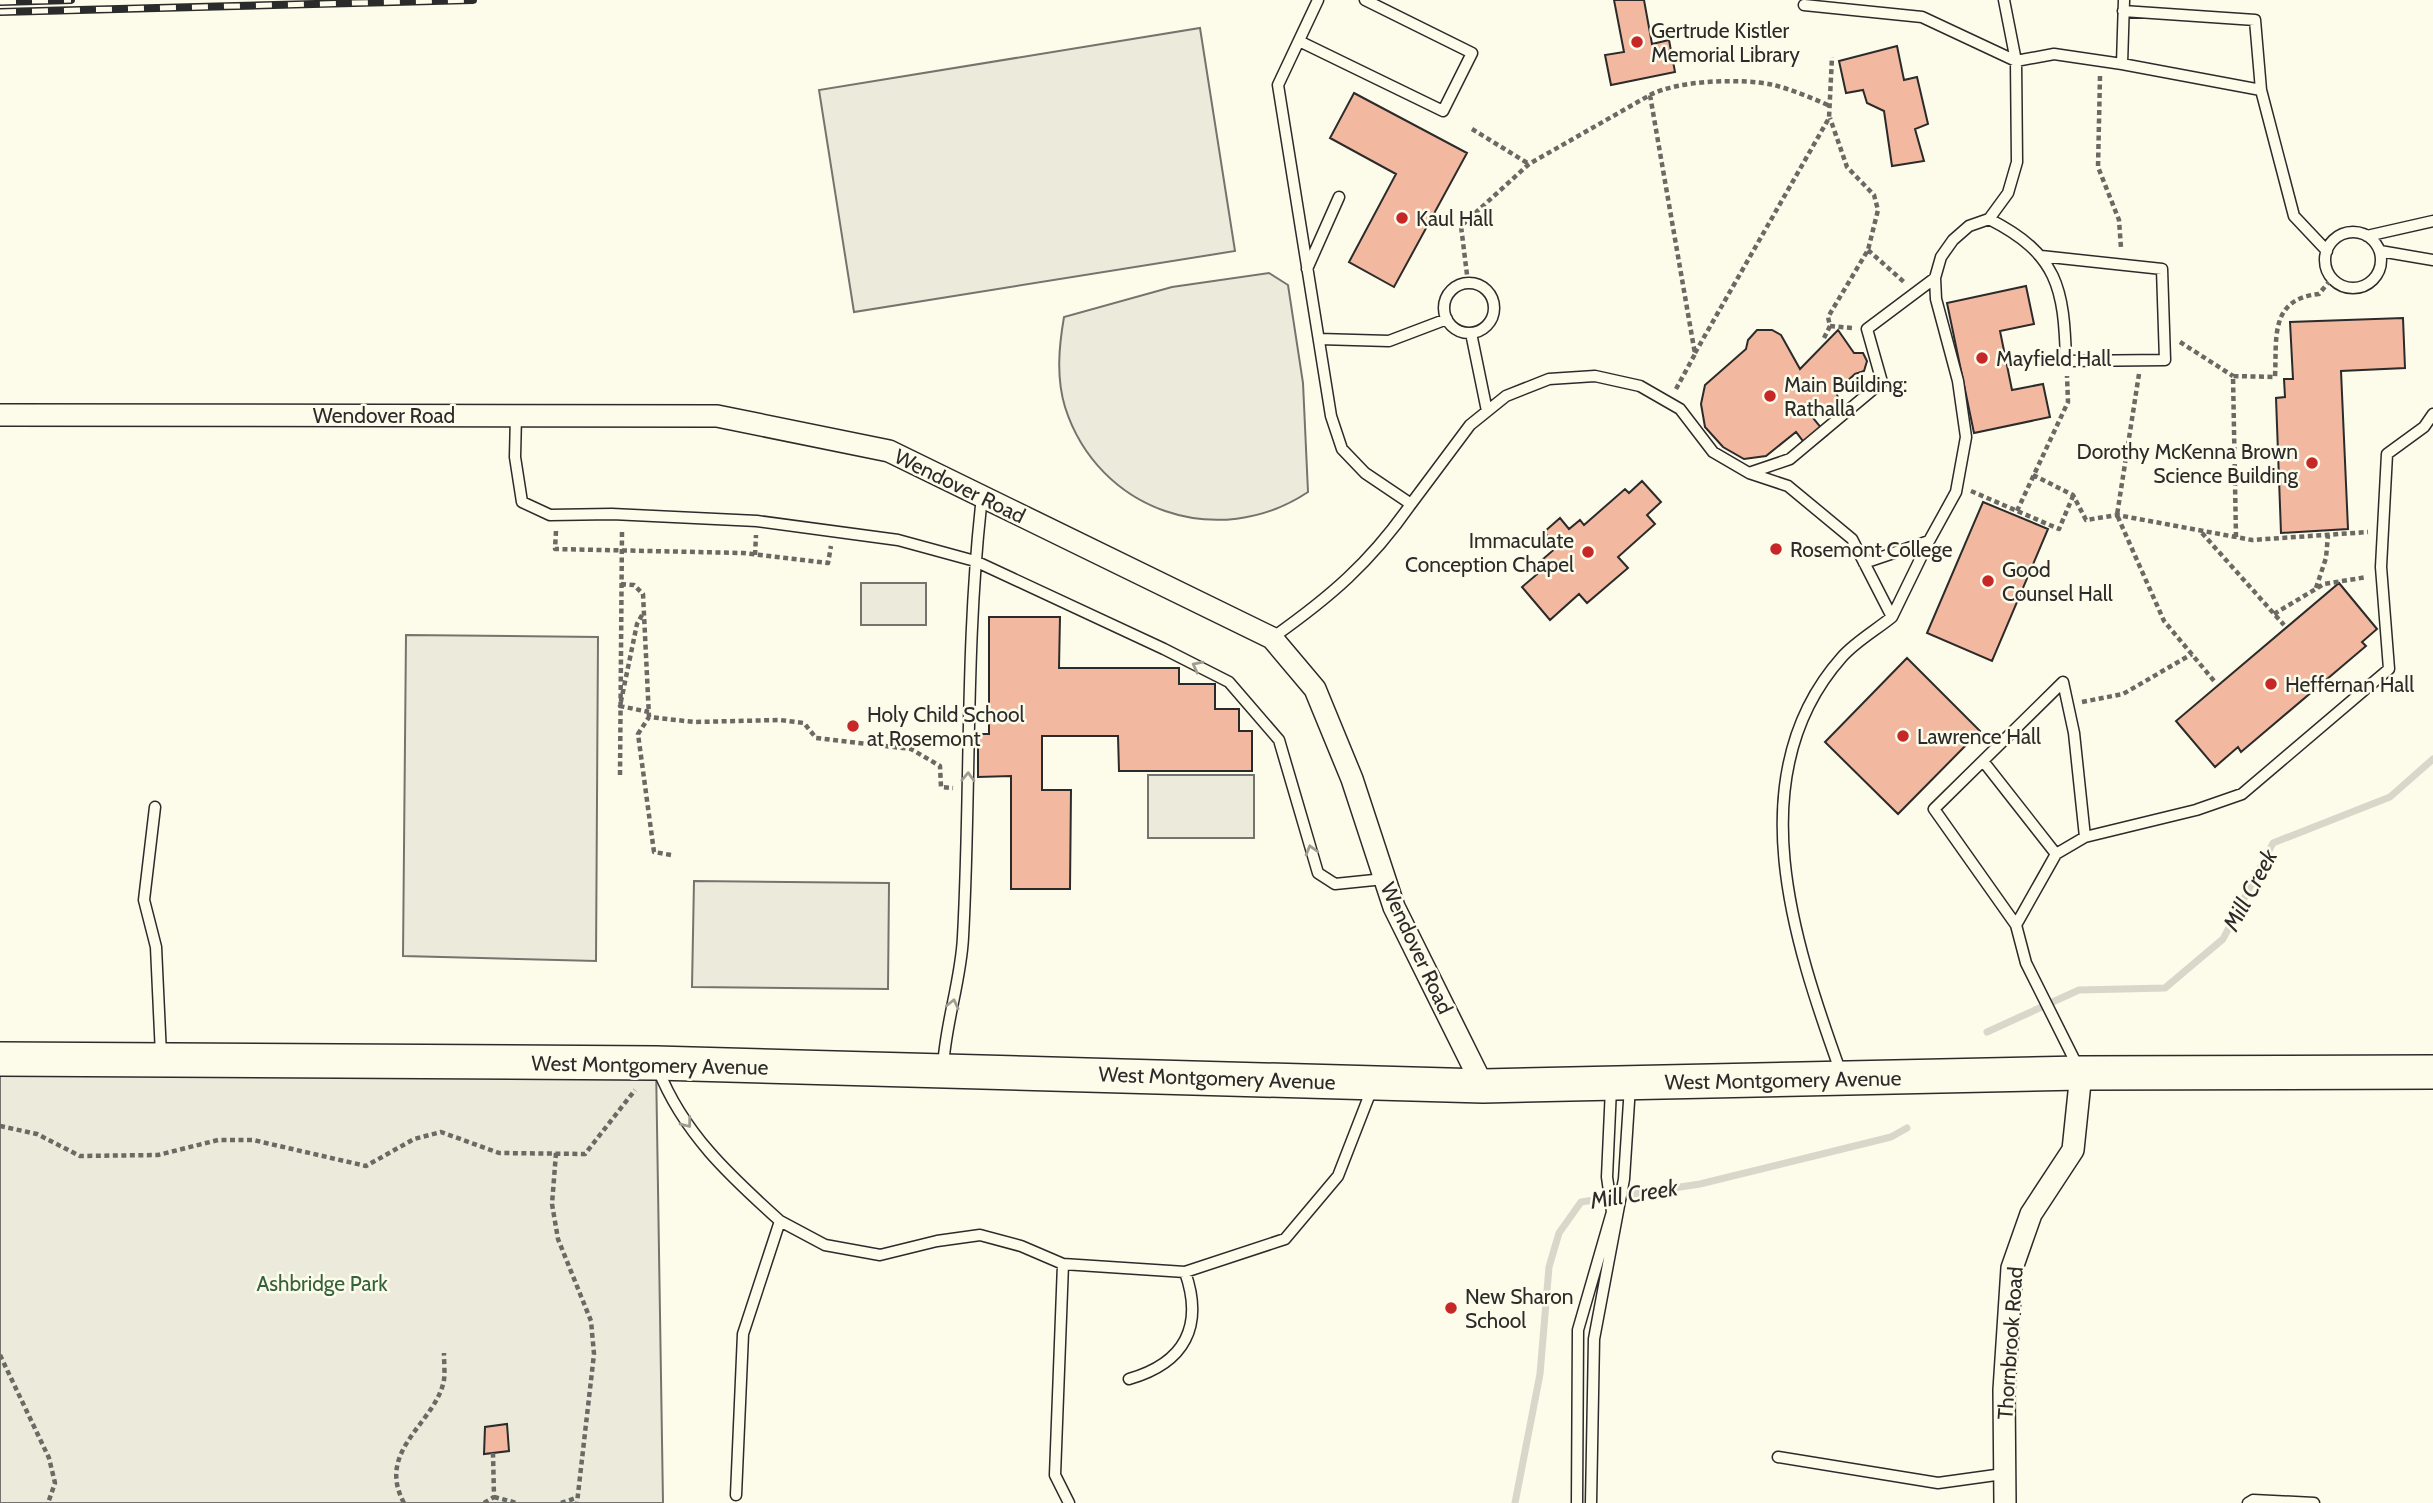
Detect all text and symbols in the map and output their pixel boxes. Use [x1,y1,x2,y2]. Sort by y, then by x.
place label: Gertrude Kistler Memorial Library [1651,18,1800,67]
marker: Gertrude Kistler Memorial Library [1629,34,1645,50]
place label: Kaul Hall [1416,206,1493,231]
marker: Kaul Hall [1394,210,1410,226]
place label: Mayfield Hall [1996,346,2111,371]
marker: Mayfield Hall [1974,350,1990,366]
place label: Main Building: Rathalla [1784,372,1907,421]
marker: Main Building: Rathalla [1762,388,1778,404]
street label: Wendover Road [313,403,455,428]
place label: Dorothy McKenna Brown Science Building [2077,439,2299,488]
street label: Wendover Road [891,444,1029,528]
marker: Dorothy McKenna Brown Science Building [2304,455,2320,471]
place label: Immaculate Conception Chapel [1405,528,1574,577]
place label: Rosemont College [1790,537,1953,562]
marker: Rosemont College [1768,541,1784,557]
marker: Immaculate Conception Chapel [1580,544,1596,560]
place label: Good Counsel Hall [2002,557,2113,606]
marker: Good Counsel Hall [1980,573,1996,589]
one-way arrow [1192,660,1204,674]
place label: Heffernan Hall [2285,672,2414,697]
marker: Heffernan Hall [2263,676,2279,692]
place label: Holy Child School at Rosemont [867,702,1025,751]
marker: Holy Child School at Rosemont [845,718,861,734]
place label: Lawrence Hall [1917,724,2041,749]
marker: Lawrence Hall [1895,728,1911,744]
one-way arrow [960,771,975,782]
water label: Mill Creek [2216,843,2284,936]
one-way arrow [1305,845,1320,857]
street label: Wendover Road [1376,878,1458,1018]
one-way arrow [944,998,959,1010]
street label: West Montgomery Avenue [531,1050,769,1080]
street label: West Montgomery Avenue [1098,1061,1336,1095]
street label: West Montgomery Avenue [1664,1065,1902,1095]
one-way arrow [679,1116,691,1128]
water label: Mill Creek [1587,1173,1681,1215]
street label: Thornbrook Road [1992,1266,2028,1420]
park label: Ashbridge Park [256,1271,388,1296]
place label: New Sharon School [1465,1284,1573,1333]
marker: New Sharon School [1443,1300,1459,1316]

